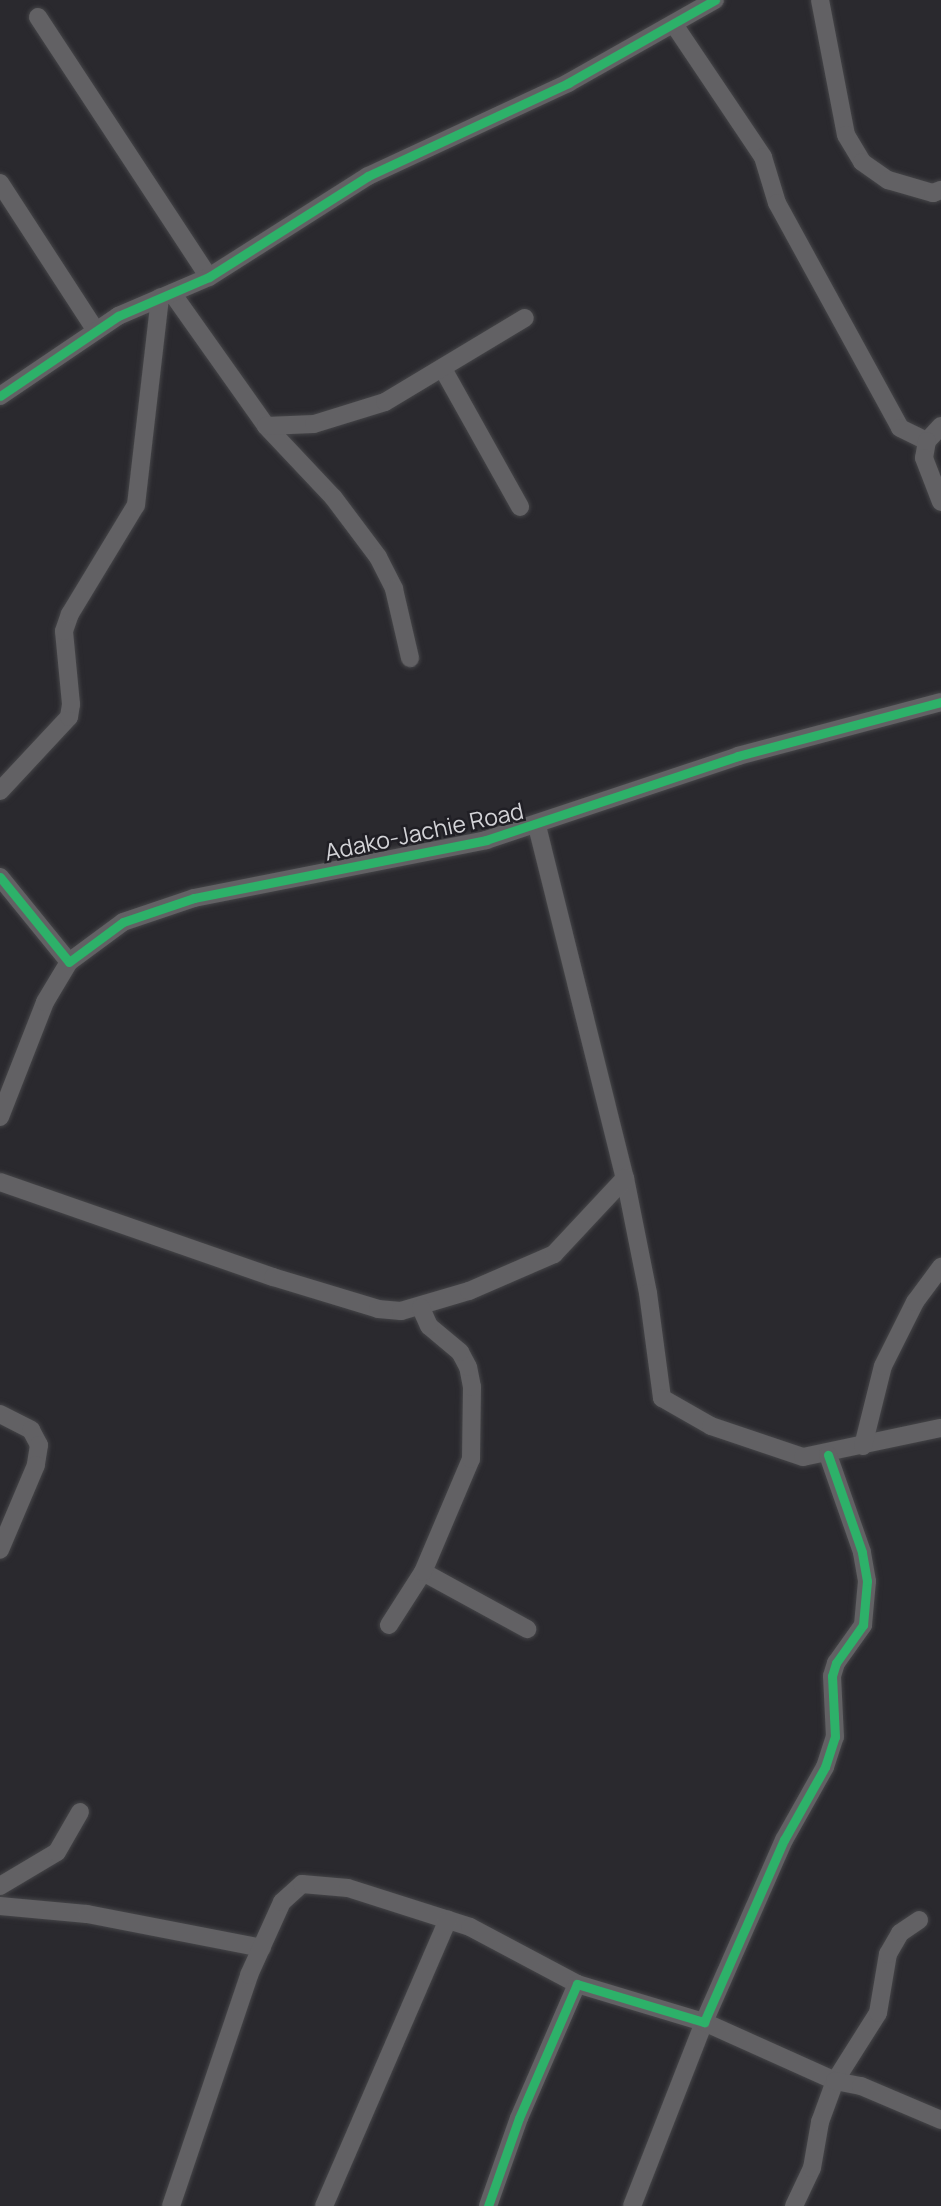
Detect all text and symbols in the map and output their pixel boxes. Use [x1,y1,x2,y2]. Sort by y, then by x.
street label: Adako-Jachie Road [322,796,526,866]

